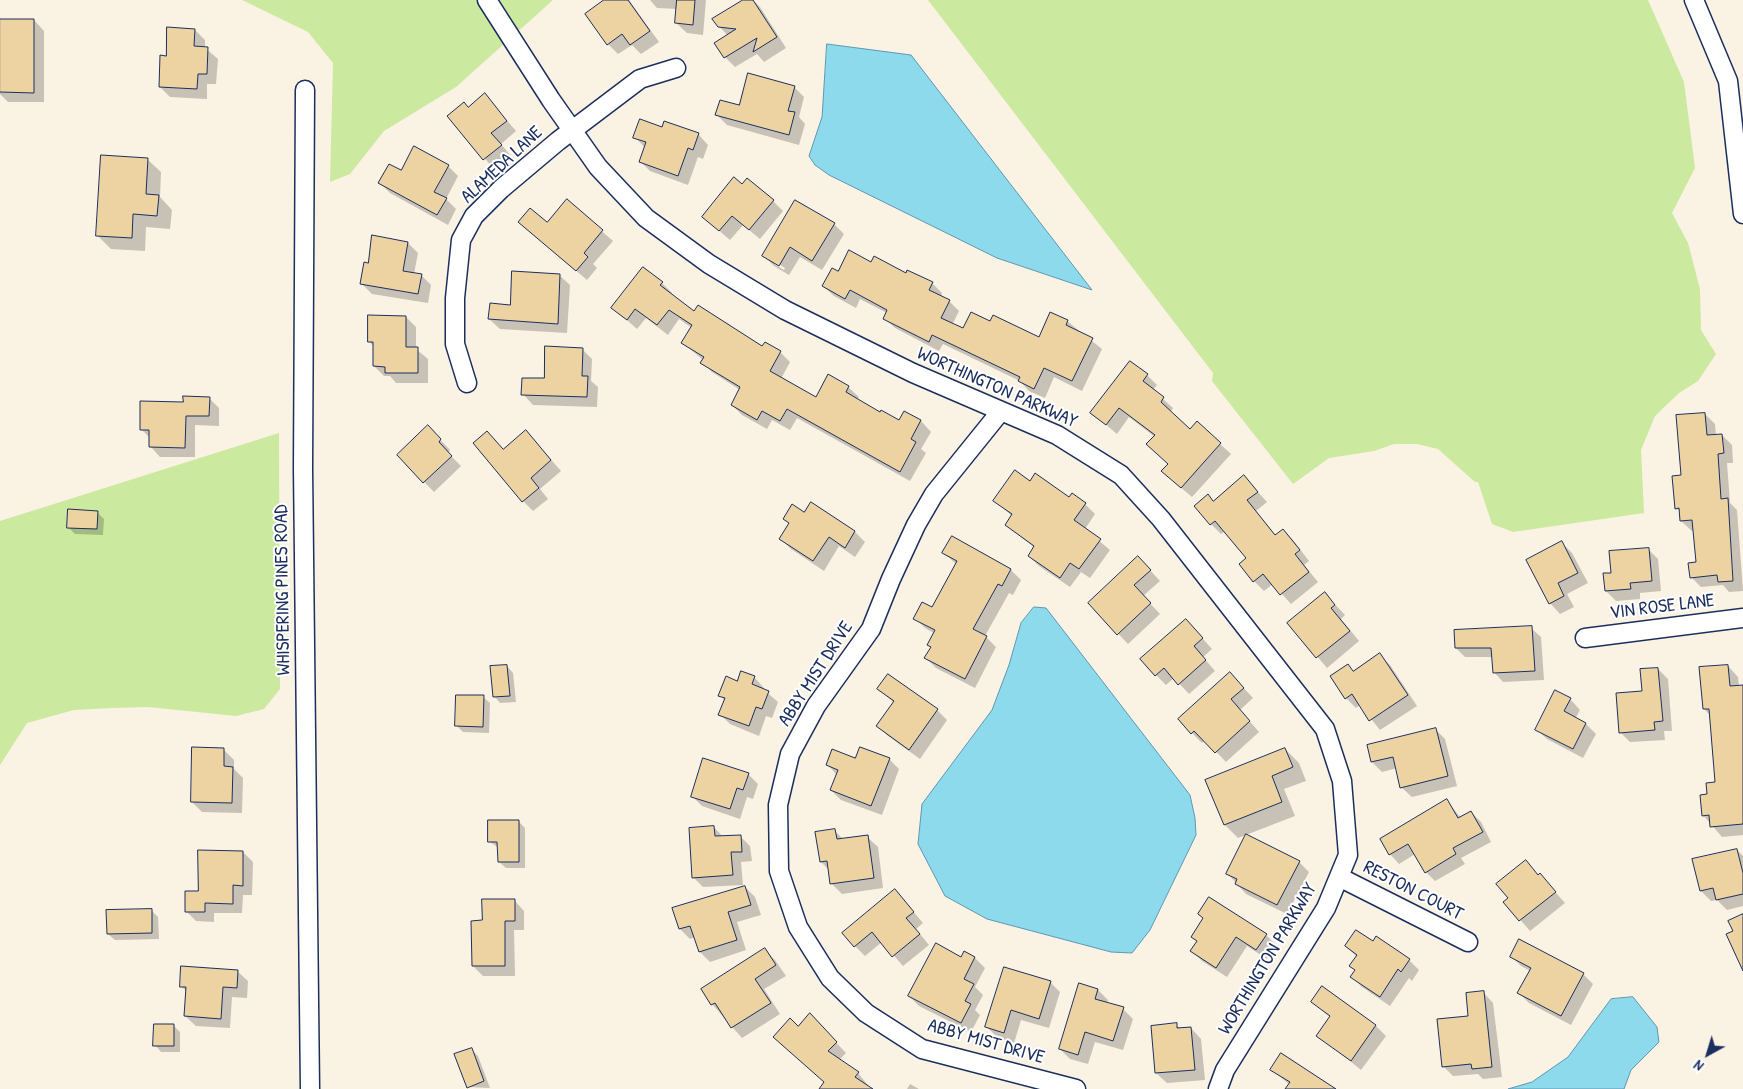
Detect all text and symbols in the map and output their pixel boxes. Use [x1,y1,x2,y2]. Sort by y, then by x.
street label: ALAMEDA LANE [457,122,547,208]
street label: WORTHINGTON PARKWAY [914,342,1080,434]
street label: WHISPERING PINES ROAD [270,504,296,676]
street label: VIN ROSE LANE [1608,589,1716,625]
street label: ABBY MIST DRIVE [774,617,858,731]
street label: RESTON COURT [1359,856,1467,926]
street label: WORTHINGTON PARKWAY [1214,879,1322,1039]
street label: ABBY MIST DRIVE [925,1014,1047,1070]
north arrow [1683,1029,1733,1079]
text: N [1689,1056,1707,1076]

